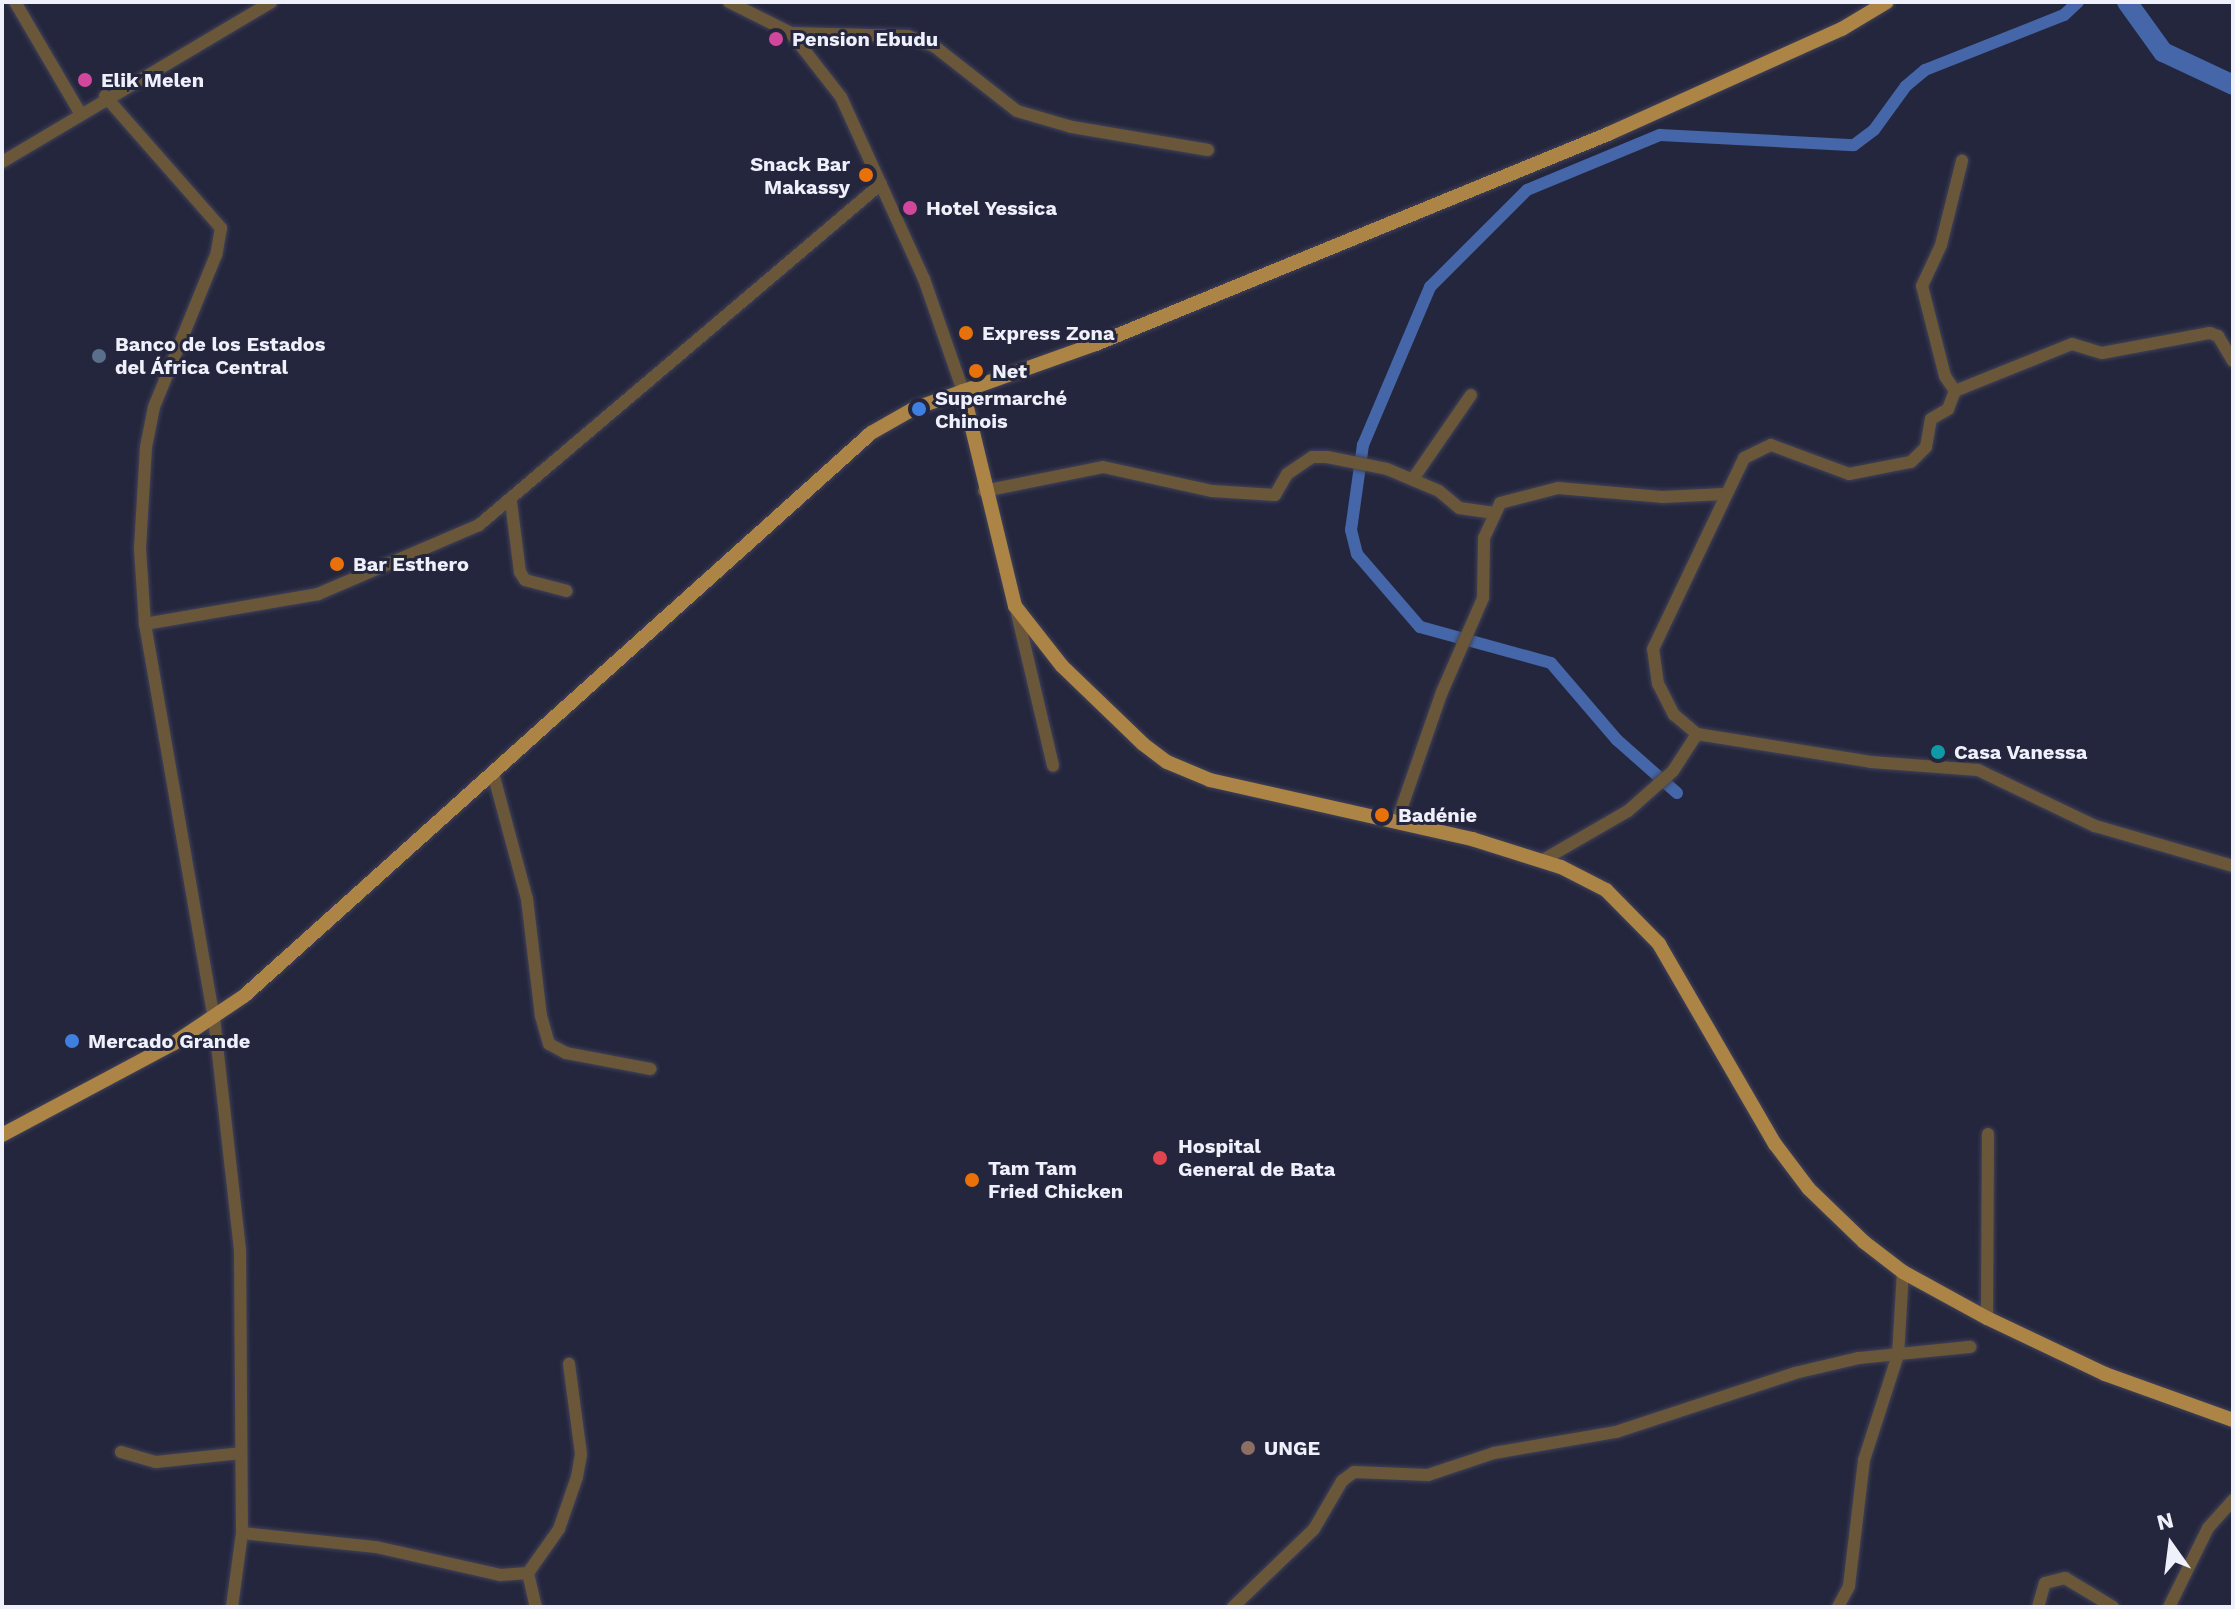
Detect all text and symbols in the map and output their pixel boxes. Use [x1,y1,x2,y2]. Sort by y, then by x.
place label: Pension Ebudu [792,27,938,51]
marker: Pension Ebudu [767,30,785,48]
place label: Elik Melen [101,68,204,92]
marker: Elik Melen [76,71,94,89]
place label: Snack Bar Makassy [750,152,850,199]
marker: Snack Bar Makassy [857,166,875,184]
place label: Hotel Yessica [926,196,1058,220]
marker: Hotel Yessica [901,199,919,217]
place label: Express Zona [982,321,1114,345]
marker: Express Zona [957,324,975,342]
place label: Banco de los Estados del África Central [115,332,325,379]
marker: Banco de los Estados del África Central [90,347,108,365]
place label: Net [992,359,1027,383]
marker: Net [967,362,985,380]
place label: Supermarché Chinois [935,386,1067,433]
marker: Supermarché Chinois [910,400,928,418]
place label: Bar Esthero [353,552,469,576]
marker: Bar Esthero [328,555,346,573]
place label: Casa Vanessa [1954,740,2088,764]
marker: Casa Vanessa [1929,743,1947,761]
place label: Badénie [1398,803,1477,827]
marker: Badénie [1373,806,1391,824]
place label: Mercado Grande [88,1029,250,1053]
marker: Mercado Grande [63,1032,81,1050]
place label: Hospital General de Bata [1178,1134,1336,1181]
marker: Hospital General de Bata [1149,1147,1171,1169]
place label: Tam Tam Fried Chicken [988,1156,1123,1203]
marker: Tam Tam Fried Chicken [963,1171,981,1189]
place label: UNGE [1264,1436,1320,1460]
marker: UNGE [1239,1439,1257,1457]
north arrow [2131,1505,2211,1585]
text: N [2154,1507,2176,1535]

